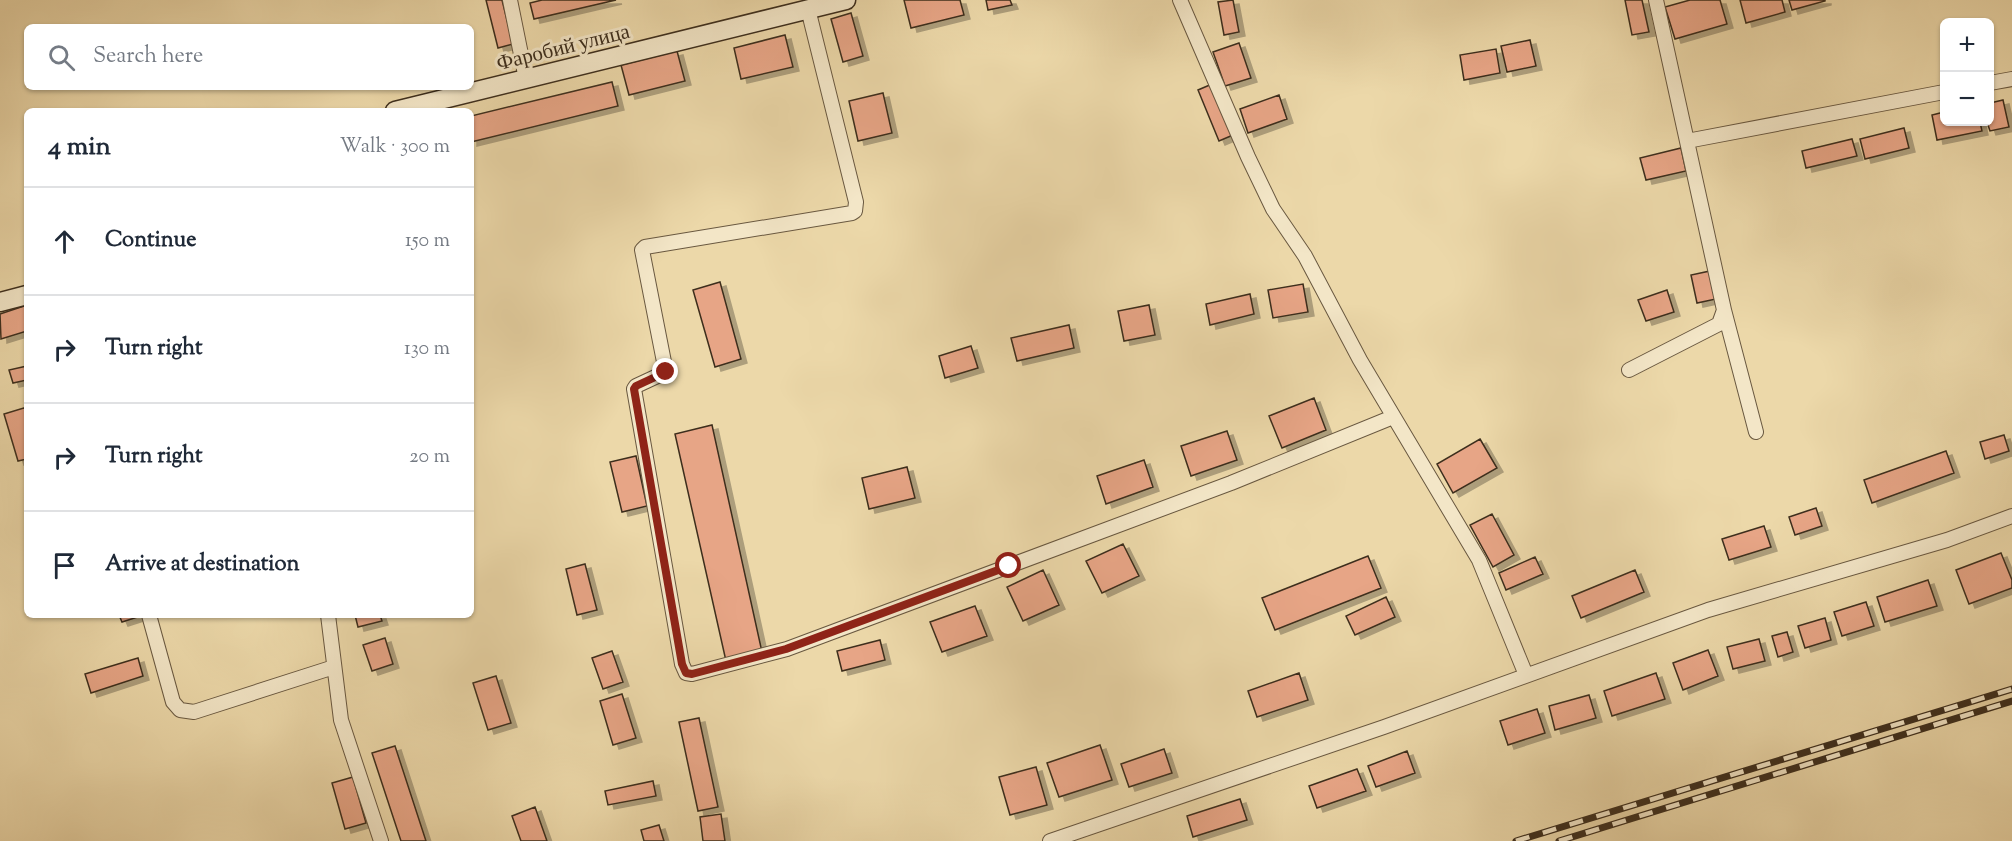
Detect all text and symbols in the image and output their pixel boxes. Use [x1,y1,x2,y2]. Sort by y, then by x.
street label: Фаробий улица [494,18,634,80]
map controls [1940,18,1994,126]
button: + [1940,18,1994,72]
search box [24,24,474,90]
icon: search [45,41,78,74]
text: Search here [93,41,203,73]
button: − [1940,72,1994,126]
text: 4 min [48,129,111,166]
text: Walk · 300 m [340,133,450,162]
icon: ahead [48,225,81,258]
text: Continue [105,225,196,257]
text: 150 m [405,227,450,256]
icon: right [48,333,81,366]
text: Turn right [105,333,202,365]
text: 130 m [404,335,450,364]
route end [652,358,678,384]
icon: right [48,441,81,474]
text: Turn right [105,441,202,473]
text: 20 m [409,443,450,472]
icon: arrive [48,549,81,582]
text: Arrive at destination [105,549,300,581]
route start [995,552,1021,578]

